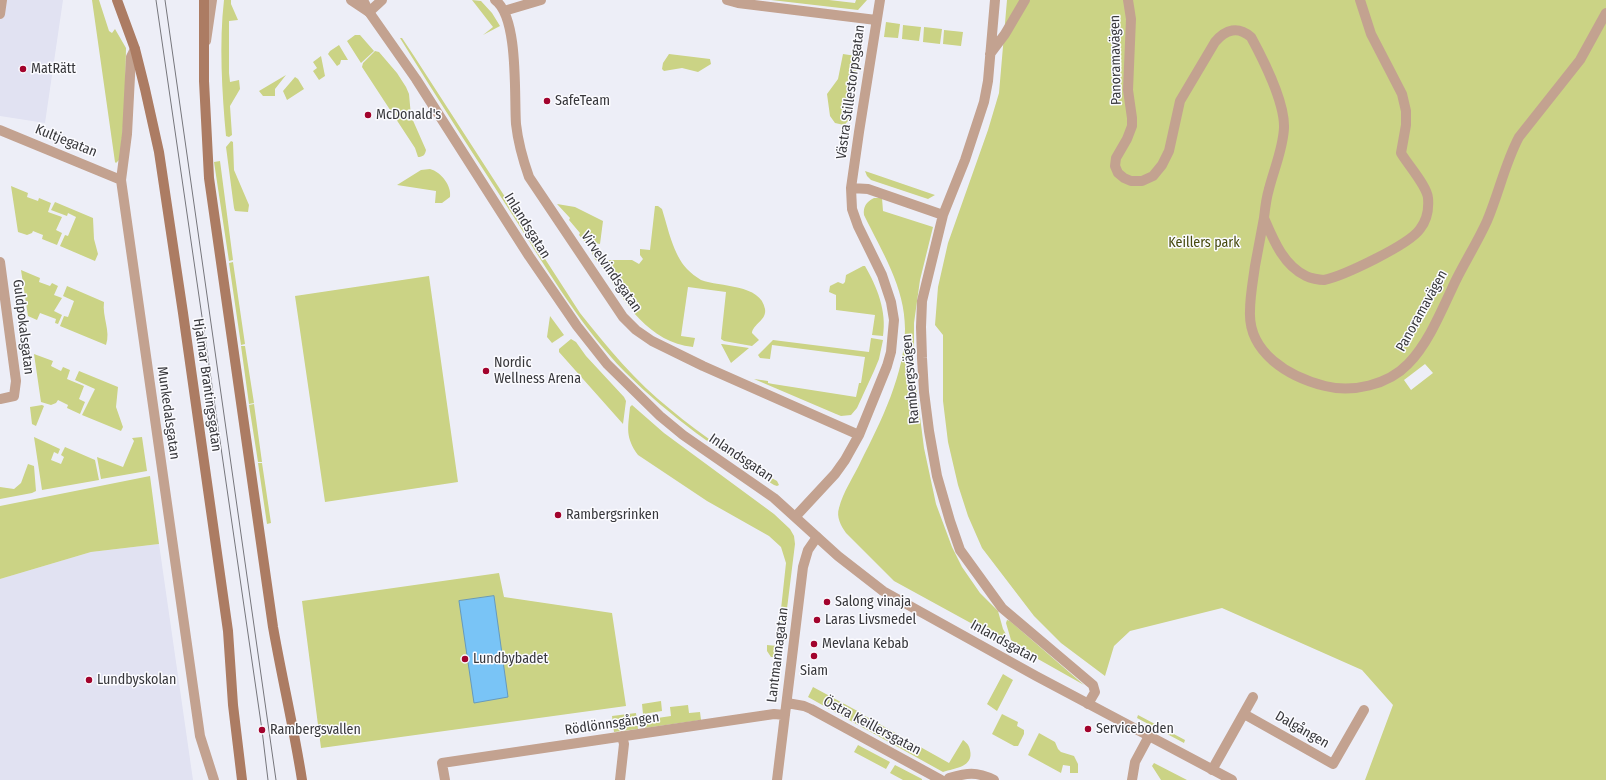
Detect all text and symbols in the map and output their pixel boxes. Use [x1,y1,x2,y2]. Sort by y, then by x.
street label: Panoramavägen [1107,15,1125,105]
street label: Västra Stillestorpsgatan [833,24,869,160]
place label: MatRätt [31,61,76,77]
marker: MatRätt [18,64,28,74]
place label: SafeTeam [555,93,610,109]
marker: SafeTeam [542,96,552,106]
place label: McDonald's [376,107,441,123]
marker: McDonald's [363,110,373,120]
street label: Kultjegatan [33,121,99,161]
street label: Inlandsgatan [500,190,554,262]
street label: Virvelvindsgatan [577,228,645,316]
park label: Keillers park [1168,235,1240,251]
street label: Panoramavägen [1393,267,1451,355]
street label: Guldpokalsgatan [9,278,37,376]
street label: Hjalmar Brantingsgatan [189,317,225,453]
street label: Rambergsvägen [899,334,923,424]
place label: Nordic Wellness Arena [494,355,581,388]
street label: Munkedalsgatan [153,365,183,461]
marker: Nordic Wellness Arena [481,366,491,376]
street label: Inlandsgatan [706,430,776,486]
place label: Rambergsrinken [566,507,659,523]
marker: Rambergsrinken [553,510,563,520]
place label: Salong vinaja [835,594,911,610]
marker: Salong vinaja [822,597,832,607]
street label: Lantmannagatan [764,606,792,704]
place label: Laras Livsmedel [825,612,916,628]
marker: Laras Livsmedel [812,615,822,625]
street label: Inlandsgatan [967,617,1041,667]
place label: Mevlana Kebab [822,636,909,652]
marker: Mevlana Kebab [809,639,819,649]
place label: Lundbybadet [473,651,548,667]
marker: Siam [809,651,819,661]
marker: Lundbybadet [460,654,470,664]
place label: Siam [800,663,828,679]
place label: Lundbyskolan [97,672,176,688]
marker: Lundbyskolan [84,675,94,685]
street label: Östra Keillersgatan [820,693,924,759]
street label: Dalgången [1272,708,1332,752]
street label: Rödlönnsgången [564,709,660,739]
place label: Serviceboden [1096,721,1174,737]
place label: Rambergsvallen [270,722,361,738]
marker: Serviceboden [1083,724,1093,734]
marker: Rambergsvallen [257,725,267,735]

